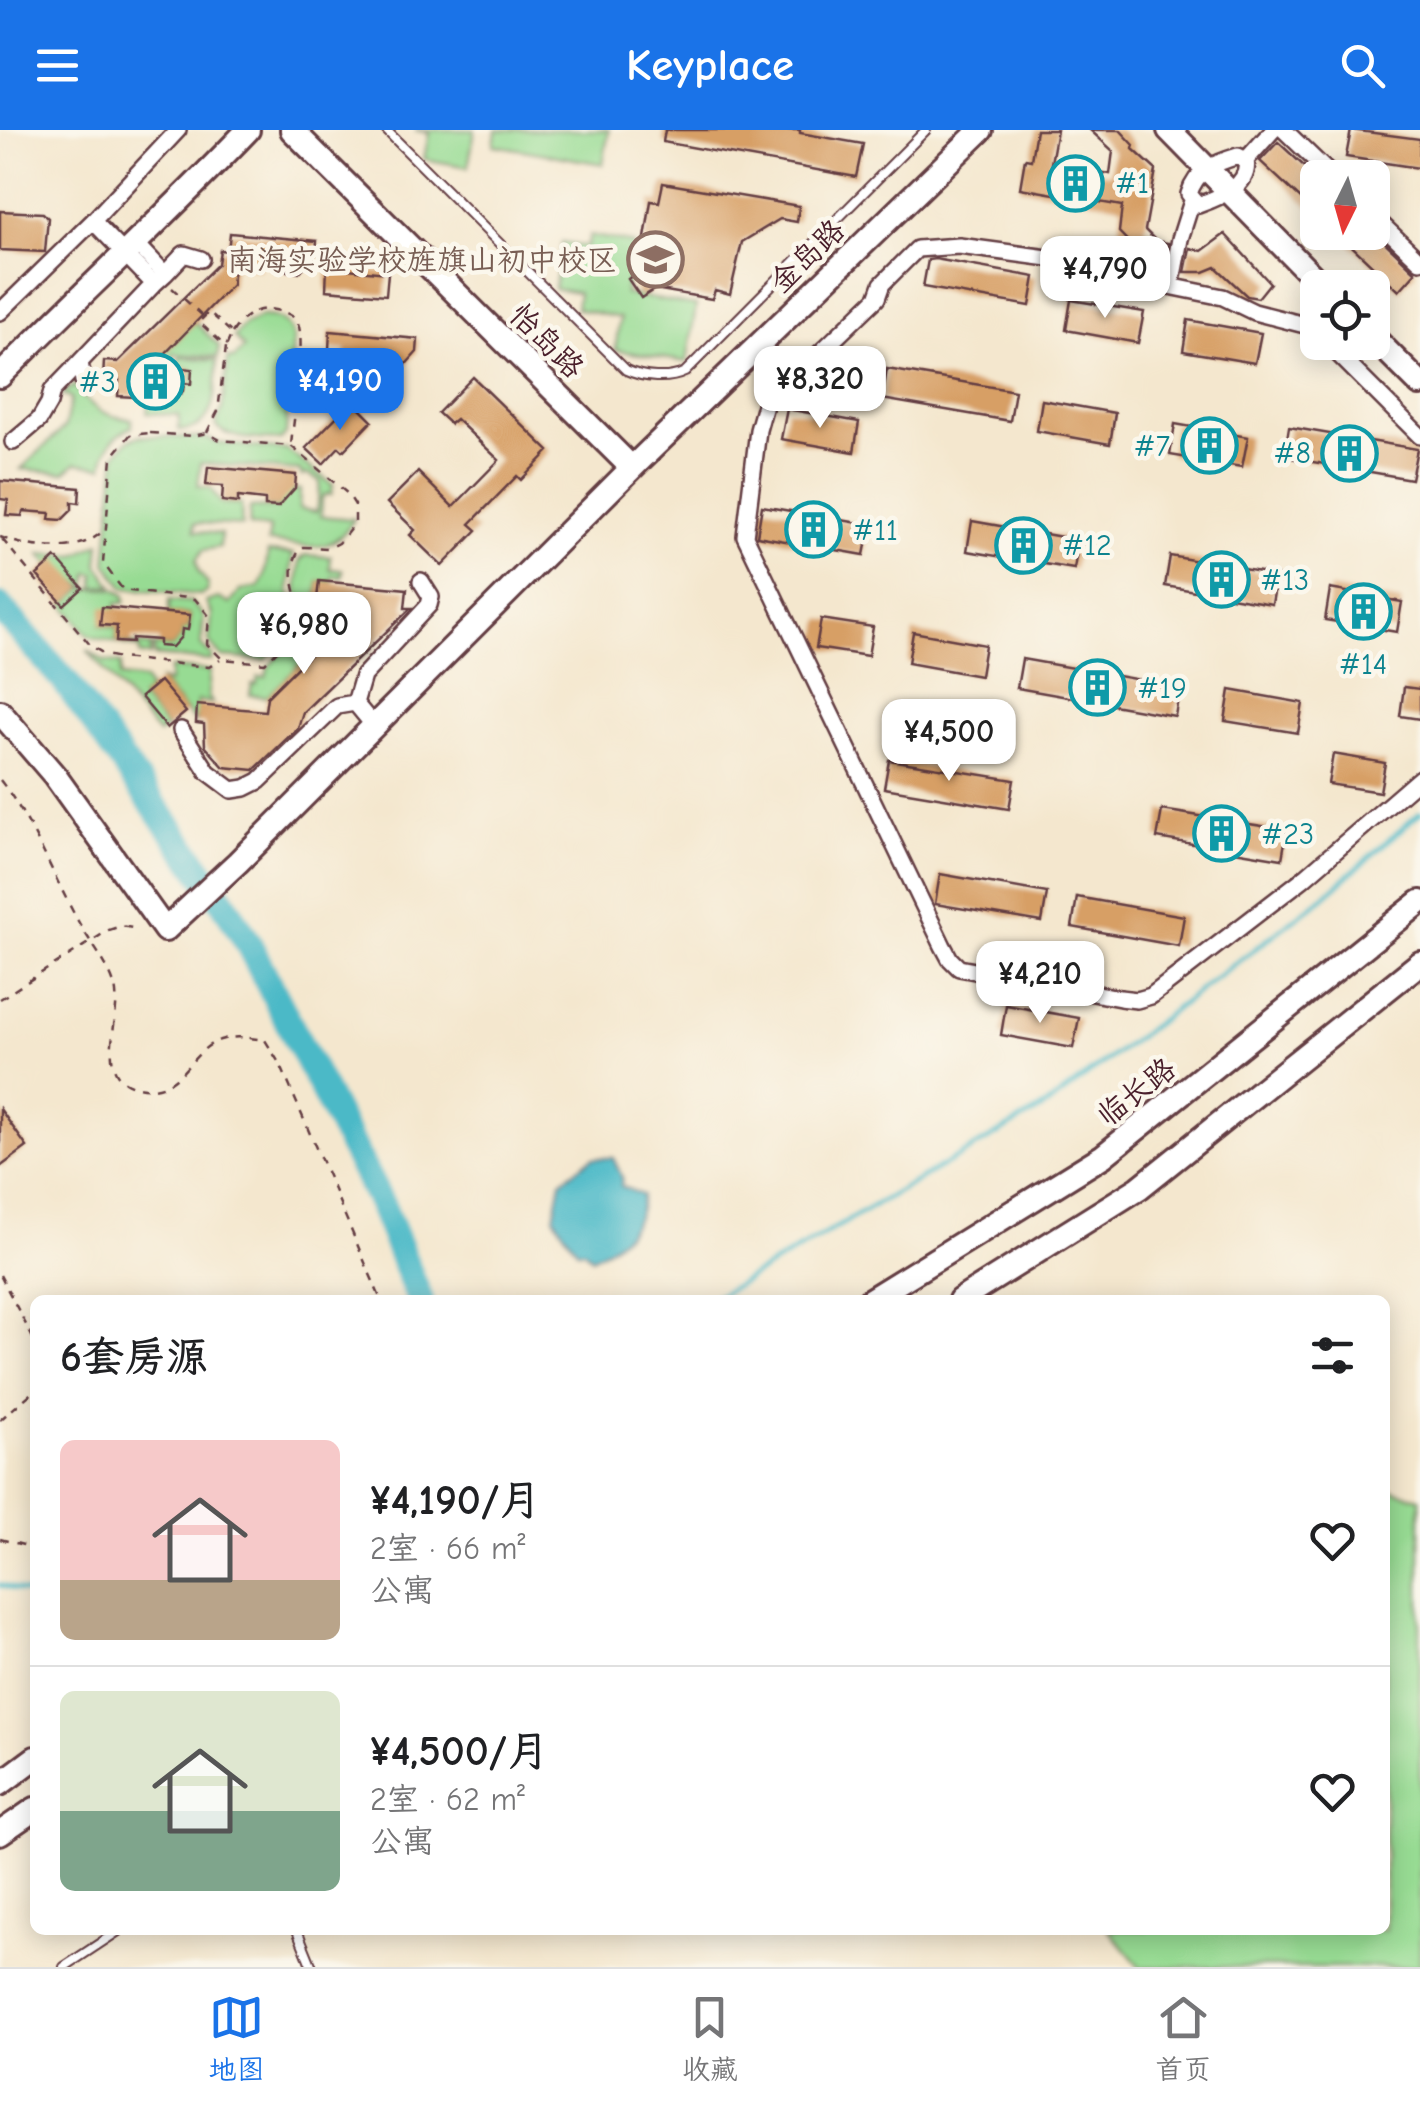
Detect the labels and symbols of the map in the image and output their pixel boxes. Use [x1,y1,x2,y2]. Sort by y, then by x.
building icon: #1 [1046,153,1106,213]
north arrow [1300,160,1390,250]
place label: #1 [1115,166,1149,201]
street label: 金岛路 [763,213,852,300]
school or university icon: 南海实验学校旌旗山初中校区 [626,230,686,290]
pin: ¥4,790 [1024,236,1186,321]
place label: 南海实验学校旌旗山初中校区 [227,243,617,278]
street label: 怡岛路 [502,297,591,386]
pin: ¥8,320 [739,346,901,431]
pin: ¥4,190 [259,348,421,433]
building icon: #3 [125,352,185,412]
place label: #3 [79,365,116,400]
building icon: #7 [1179,416,1239,476]
building icon: #8 [1320,423,1380,483]
place label: #7 [1134,429,1170,464]
place label: #8 [1273,436,1311,471]
building icon: #11 [783,500,843,560]
place label: #11 [852,513,898,548]
building icon: #12 [993,515,1053,575]
place label: #12 [1062,528,1112,563]
building icon: #13 [1191,550,1251,610]
place label: #13 [1260,563,1309,598]
building icon: #14 [1333,581,1393,641]
pin: ¥6,980 [223,592,385,677]
place label: #14 [1339,647,1387,682]
building icon: #19 [1068,658,1128,718]
place label: #19 [1137,671,1187,706]
pin: ¥4,500 [868,699,1030,784]
building icon: #23 [1192,804,1252,864]
place label: #23 [1261,817,1314,852]
pin: ¥4,210 [959,941,1121,1026]
street label: 临长路 [1090,1051,1183,1134]

